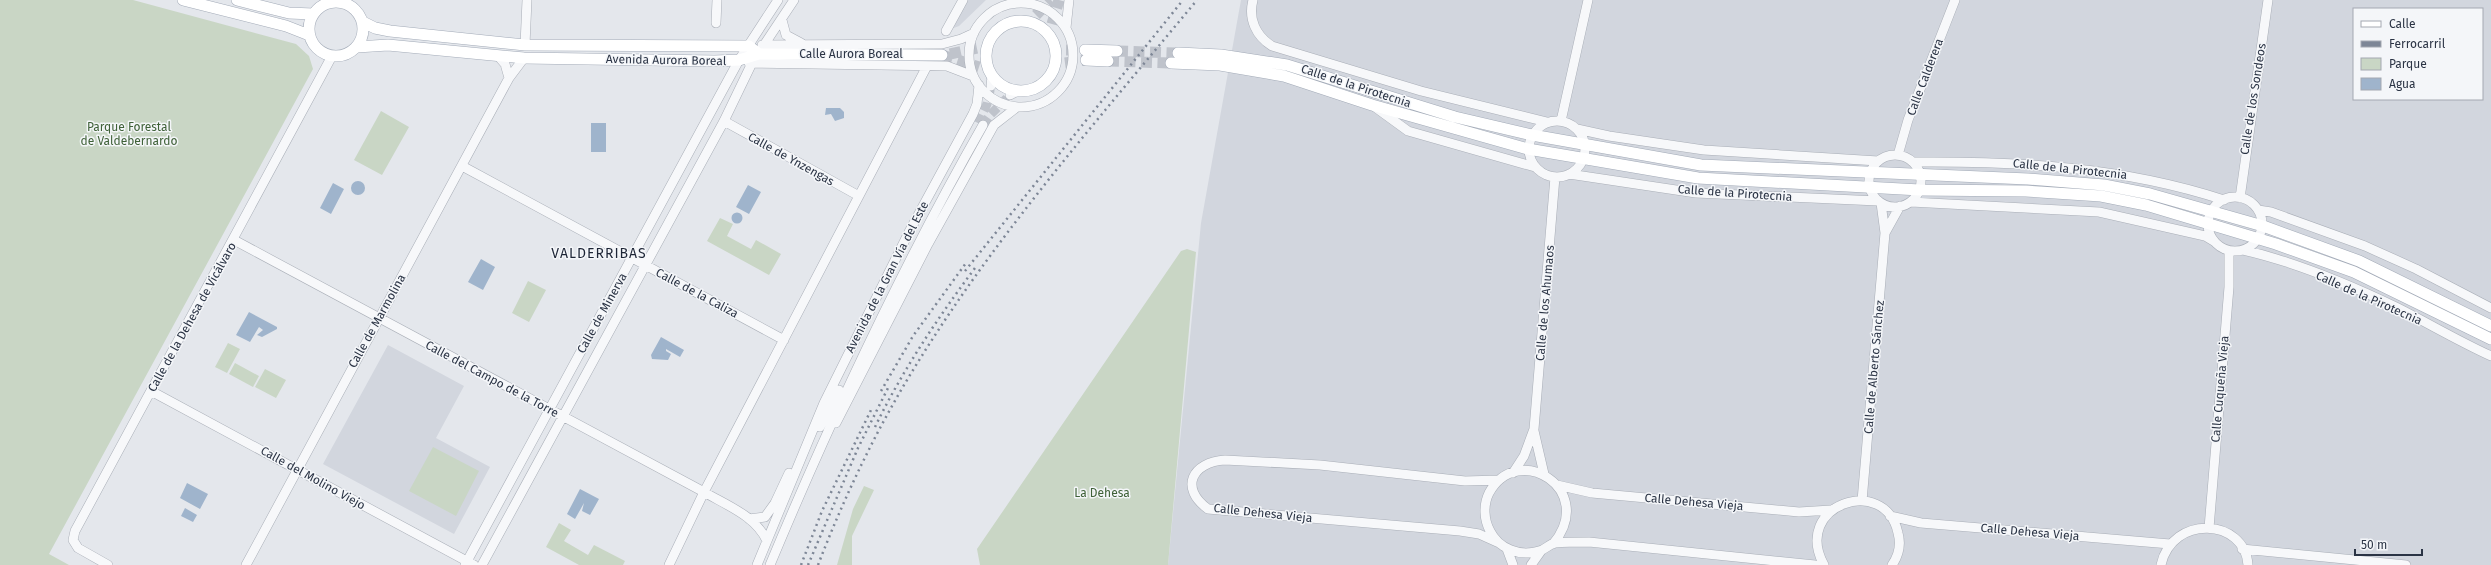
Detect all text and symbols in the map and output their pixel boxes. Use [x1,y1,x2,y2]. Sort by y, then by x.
legend [2353,8,2483,100]
text: Calle [2389,17,2416,31]
street label: Calle Calderera [1904,36,1946,118]
text: Ferrocarril [2389,37,2446,51]
street label: Calle de los Sondeos [2237,42,2269,156]
street label: Calle Aurora Boreal [799,47,903,61]
street label: Avenida Aurora Boreal [606,52,727,68]
text: Parque [2389,57,2427,71]
street label: Calle de la Pirotecnia [1299,62,1413,110]
text: Agua [2389,77,2416,91]
park label: Parque Forestal de Valdebernardo [81,120,178,148]
street label: Calle de Ynzengas [745,130,837,189]
street label: Calle de la Pirotecnia [2012,156,2128,182]
street label: Calle de la Pirotecnia [1677,182,1793,204]
street label: Avenida de la Gran Vía del Este [843,199,931,355]
street label: Calle de la Dehesa de Vicálvaro [145,240,239,394]
street label: Calle de los Ahumaos [1533,244,1557,361]
district label: VALDERRIBAS [551,245,647,262]
street label: Calle de la Caliza [653,265,741,321]
street label: Calle de la Pirotecnia [2314,268,2424,328]
street label: Calle de Minerva [574,270,630,356]
street label: Calle de Marmolina [345,272,409,370]
street label: Calle de Alberto Sánchez [1861,300,1887,434]
street label: Calle Cuqueña Vieja [2208,335,2232,443]
street label: Calle del Campo de la Torre [423,338,561,420]
street label: Calle del Molino Viejo [258,443,368,513]
park label: La Dehesa [1074,486,1130,500]
street label: Calle Dehesa Vieja [1644,491,1744,513]
street label: Calle Dehesa Vieja [1213,501,1313,525]
street label: Calle Dehesa Vieja [1980,521,2080,543]
scale bar [2355,531,2422,557]
text: 50 m [2361,538,2387,552]

